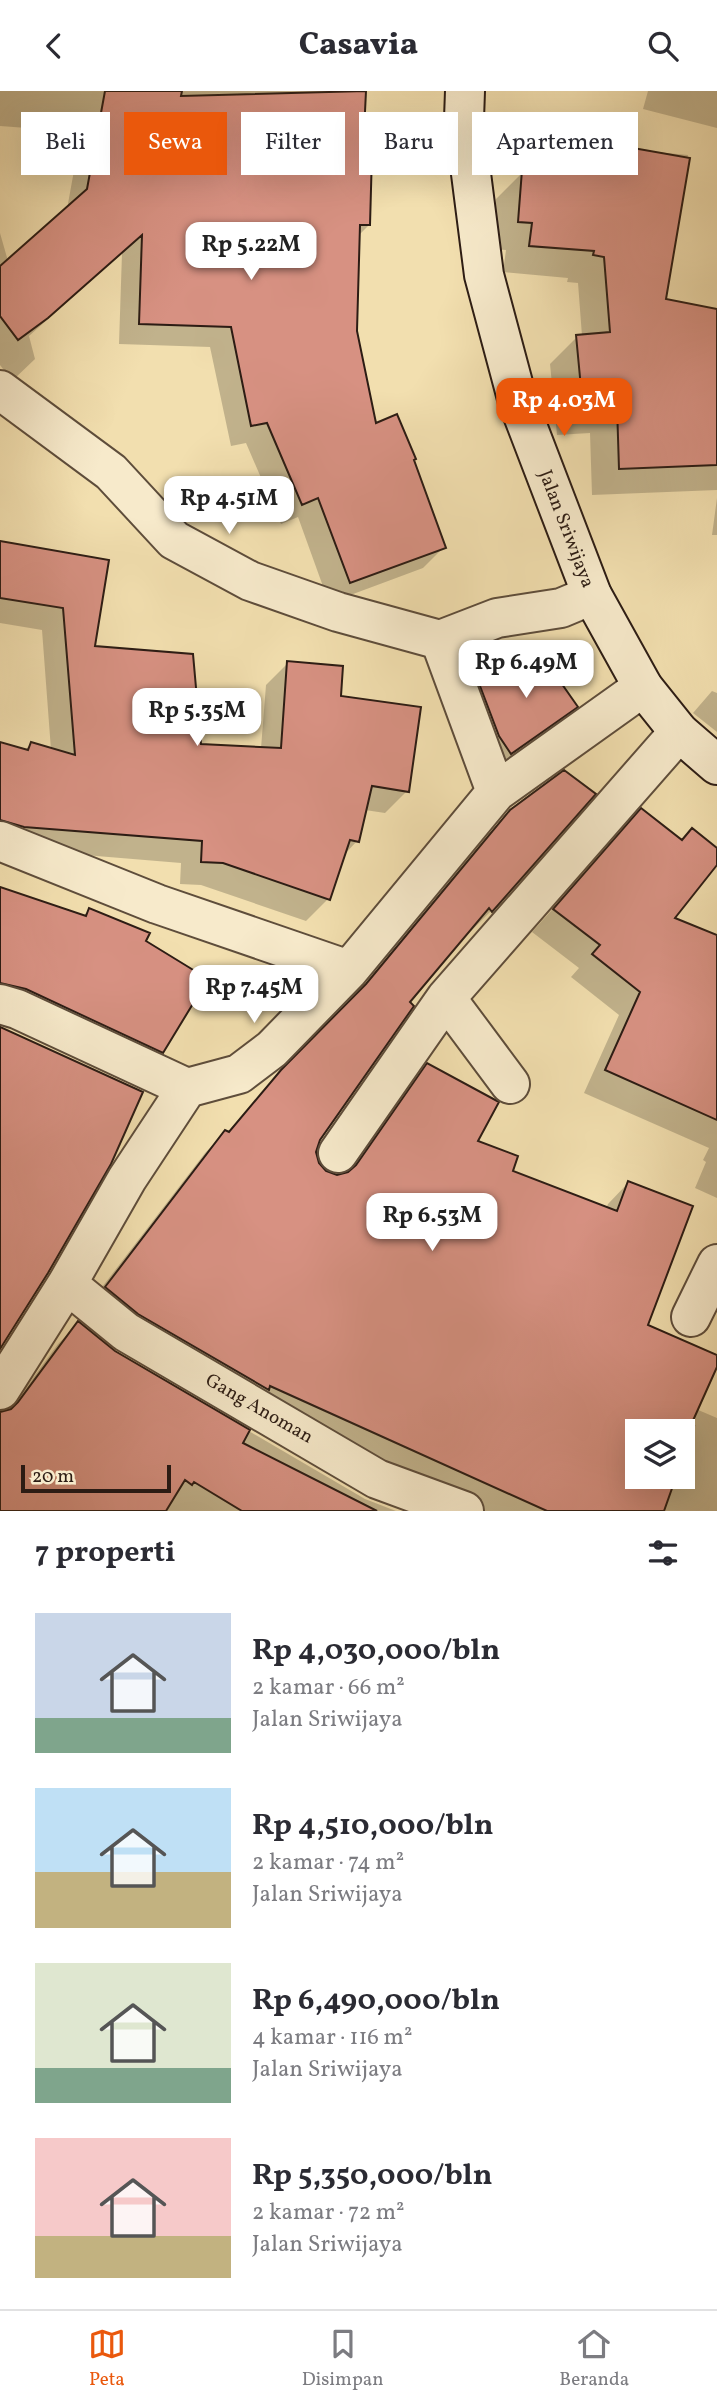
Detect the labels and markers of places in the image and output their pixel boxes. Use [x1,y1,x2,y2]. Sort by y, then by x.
pin: Rp 5.22M [179,223,323,282]
pin: Rp 4.03M [492,379,636,438]
pin: Rp 4.51M [157,477,301,536]
pin: Rp 6.49M [454,641,598,700]
pin: Rp 5.35M [125,689,269,748]
pin: Rp 7.45M [182,965,326,1025]
pin: Rp 6.53M [360,1193,504,1253]

